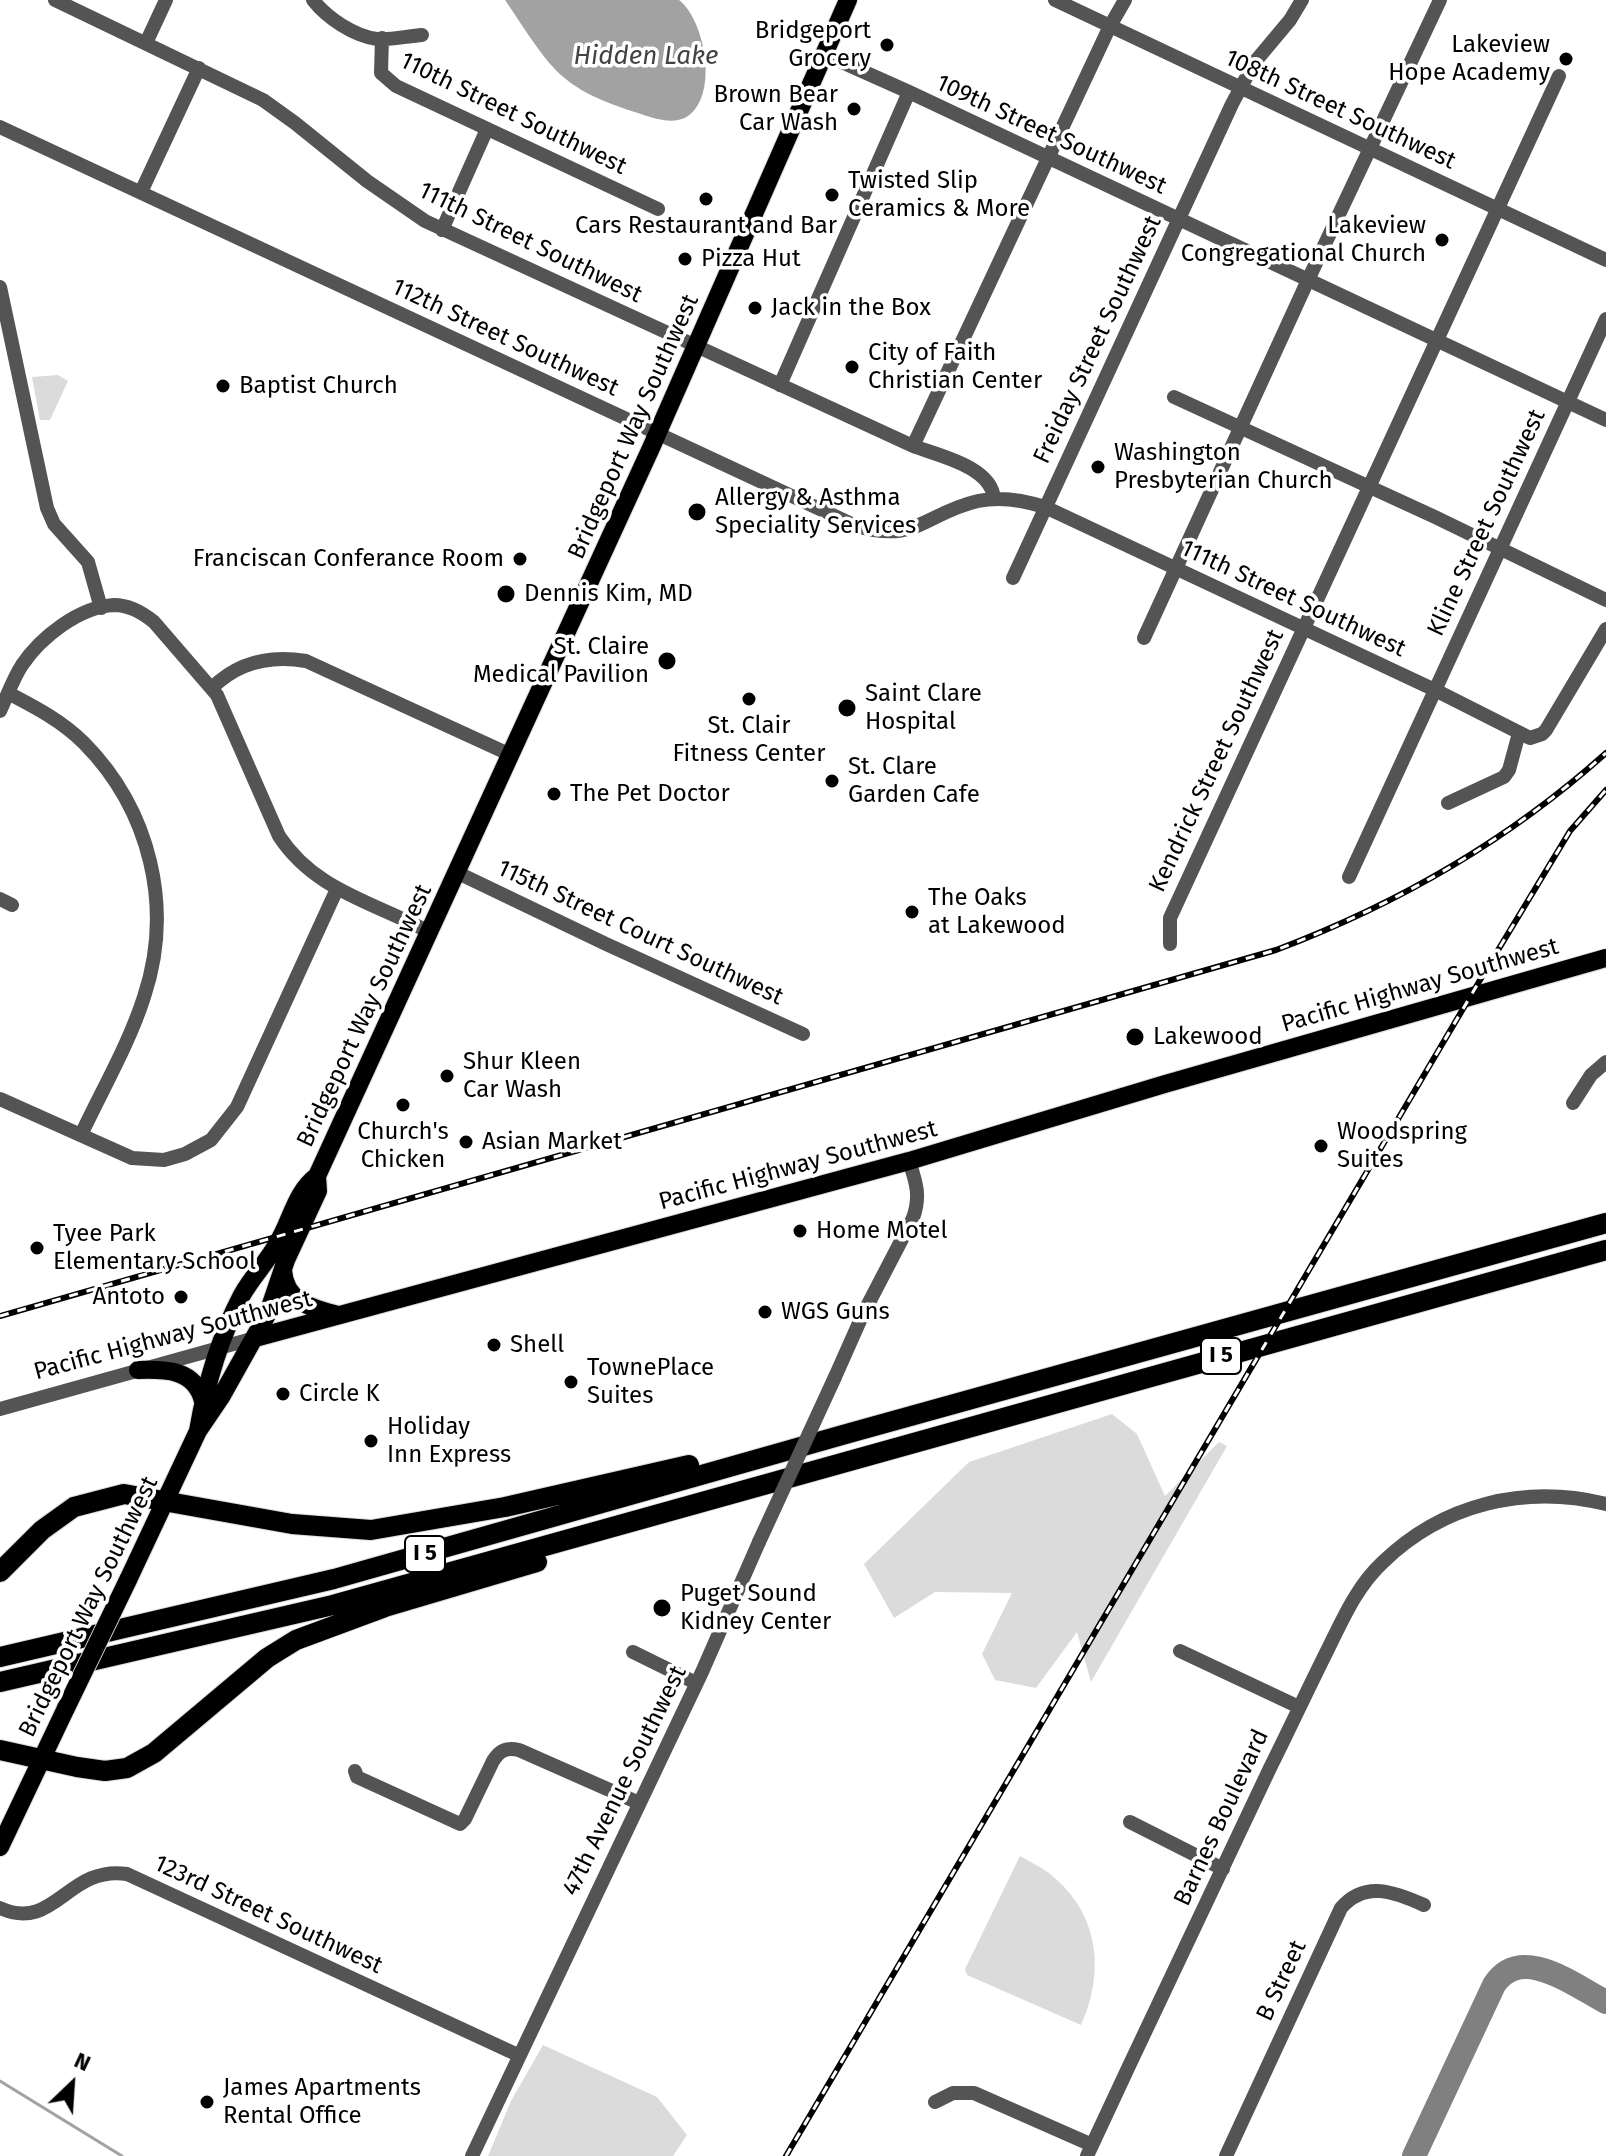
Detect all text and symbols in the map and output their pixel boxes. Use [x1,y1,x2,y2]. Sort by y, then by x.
place label: Bridgeport Grocery [755,17,871,73]
place label: Lakeview Hope Academy [1388,31,1550,87]
marker: Bridgeport Grocery [878,36,896,54]
water label: Hidden Lake [573,41,719,73]
street label: 108th Street Southwest [1220,44,1460,176]
street label: 110th Street Southwest [395,47,631,181]
marker: Lakeview Hope Academy [1557,50,1575,68]
street label: 109th Street Southwest [931,69,1171,201]
place label: Brown Bear Car Wash [713,81,838,137]
marker: Brown Bear Car Wash [845,100,863,118]
place label: Twisted Slip Ceramics & More [848,167,1030,223]
street label: 111th Street Southwest [414,176,646,310]
marker: Twisted Slip Ceramics & More [823,186,841,204]
marker: Cars Restaurant and Bar [697,190,715,208]
place label: Cars Restaurant and Bar [575,212,837,240]
street label: Freiday Street Southwest [1028,212,1168,468]
place label: Lakeview Congregational Church [1181,212,1426,268]
marker: Lakeview Congregational Church [1433,231,1451,249]
place label: Pizza Hut [701,245,801,273]
marker: Pizza Hut [676,250,694,268]
street label: 112th Street Southwest [387,273,623,403]
street label: Bridgeport Way Southwest [563,290,705,564]
place label: Jack in the Box [771,294,931,322]
marker: Jack in the Box [746,299,764,317]
place label: City of Faith Christian Center [868,339,1042,395]
marker: City of Faith Christian Center [843,358,861,376]
place label: Baptist Church [239,372,398,400]
marker: Baptist Church [214,377,232,395]
street label: Kline Street Southwest [1422,405,1552,641]
place label: Washington Presbyterian Church [1114,439,1332,495]
marker: Washington Presbyterian Church [1089,458,1107,476]
place label: Allergy & Asthma Speciality Services [715,484,916,540]
marker: Allergy & Asthma Speciality Services [686,501,708,523]
street label: 111th Street Southwest [1176,534,1410,664]
place label: Franciscan Conferance Room [193,545,504,573]
marker: Franciscan Conferance Room [511,550,529,568]
place label: Dennis Kim, MD [524,580,693,608]
marker: Dennis Kim, MD [495,583,517,605]
street label: Kendrick Street Southwest [1143,625,1291,897]
place label: St. Claire Medical Pavilion [473,633,649,689]
marker: St. Claire Medical Pavilion [656,650,678,672]
place label: Saint Clare Hospital [865,680,982,736]
marker: St. Clair Fitness Center [740,690,758,708]
marker: Saint Clare Hospital [836,697,858,719]
place label: St. Clair Fitness Center [673,712,825,768]
place label: St. Clare Garden Cafe [848,753,980,809]
marker: St. Clare Garden Cafe [823,772,841,790]
place label: The Pet Doctor [570,780,730,808]
marker: The Pet Doctor [545,785,563,803]
street label: 115th Street Court Southwest [493,854,787,1012]
street label: Bridgeport Way Southwest [291,880,439,1152]
place label: The Oaks at Lakewood [928,884,1066,940]
marker: The Oaks at Lakewood [903,903,921,921]
street label: Pacific Highway Southwest [1278,933,1562,1039]
place label: Lakewood [1153,1023,1263,1051]
marker: Lakewood [1124,1026,1146,1048]
place label: Shur Kleen Car Wash [463,1048,581,1104]
marker: Shur Kleen Car Wash [438,1067,456,1085]
marker: Church's Chicken [394,1096,412,1114]
street label: Pacific Highway Southwest [656,1115,940,1217]
place label: Church's Chicken [357,1118,449,1174]
place label: Woodspring Suites [1337,1118,1467,1174]
place label: Asian Market [482,1128,622,1156]
marker: Asian Market [457,1133,475,1151]
marker: Woodspring Suites [1312,1137,1330,1155]
place label: Home Motel [816,1217,947,1245]
place label: Tyee Park Elementary School [53,1220,256,1276]
marker: Home Motel [791,1222,809,1240]
marker: Tyee Park Elementary School [28,1239,46,1257]
place label: Antoto [93,1283,165,1311]
street label: Pacific Highway Southwest [31,1285,315,1387]
marker: Antoto [172,1288,190,1306]
place label: WGS Guns [781,1298,890,1326]
marker: WGS Guns [756,1303,774,1321]
place label: Shell [510,1331,564,1359]
marker: Shell [485,1336,503,1354]
road number: I 5 [1201,1338,1241,1374]
place label: TownePlace Suites [587,1354,714,1410]
marker: TownePlace Suites [562,1373,580,1391]
place label: Circle K [299,1380,380,1408]
marker: Circle K [274,1385,292,1403]
place label: Holiday Inn Express [387,1413,511,1469]
marker: Holiday Inn Express [362,1432,380,1450]
street label: Bridgeport Way Southwest [13,1472,165,1742]
road number: I 5 [405,1536,445,1572]
place label: Puget Sound Kidney Center [680,1580,831,1636]
marker: Puget Sound Kidney Center [651,1597,673,1619]
street label: 47th Avenue Southwest [557,1661,693,1901]
street label: Barnes Boulevard [1168,1725,1276,1911]
street label: 123rd Street Southwest [149,1849,387,1981]
street label: B Street [1251,1936,1313,2026]
north arrow [32,2044,112,2124]
text: N [70,2046,95,2077]
place label: James Apartments Rental Office [223,2074,421,2130]
marker: James Apartments Rental Office [198,2093,216,2111]

